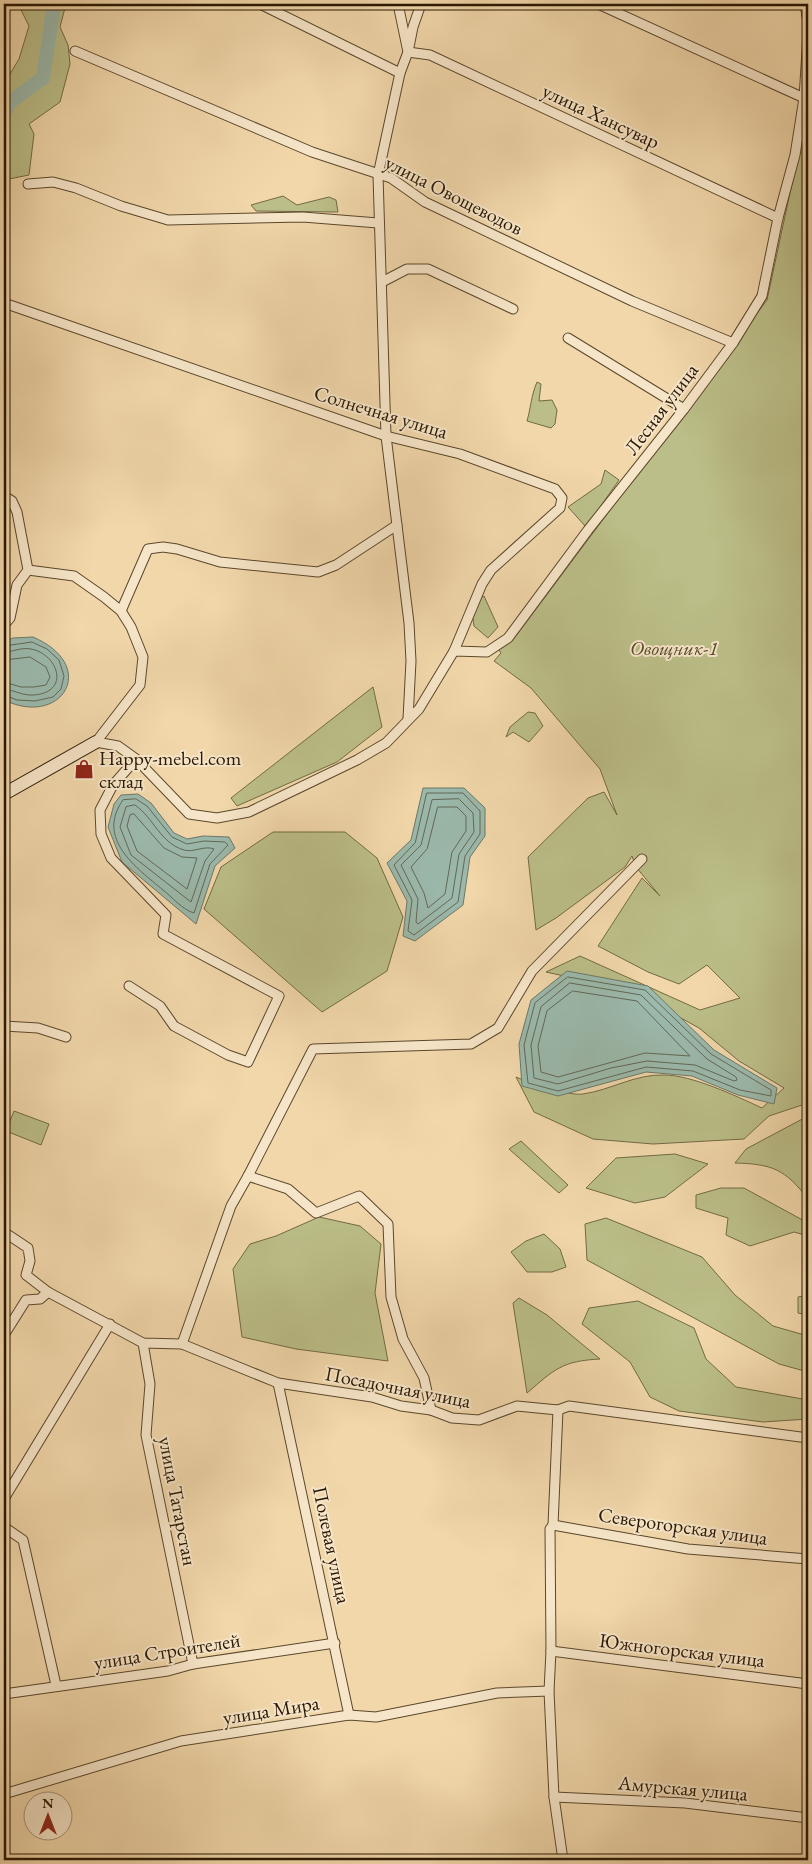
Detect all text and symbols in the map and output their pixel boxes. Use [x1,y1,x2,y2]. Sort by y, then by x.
street label: улица Хансувар [538,77,664,155]
street label: улица Овощеводов [381,149,527,241]
street label: Лесная улица [618,358,704,460]
street label: Солнечная улица [311,379,451,445]
park label: Овощник-1 [630,635,718,661]
place label: Happy-mebel.com склад [99,745,242,794]
shop icon: Happy-mebel.com склад [73,758,95,780]
street label: Посадочная улица [323,1360,473,1414]
street label: улица Татарстан [153,1434,203,1568]
street label: Полевая улица [307,1484,357,1606]
street label: Северогорская улица [597,1501,769,1551]
street label: улица Строителей [92,1627,243,1675]
street label: Южногорская улица [598,1627,766,1673]
street label: улица Мира [221,1690,321,1730]
street label: Амурская улица [616,1769,749,1807]
north arrow [22,1792,72,1842]
text: N [42,1794,54,1812]

